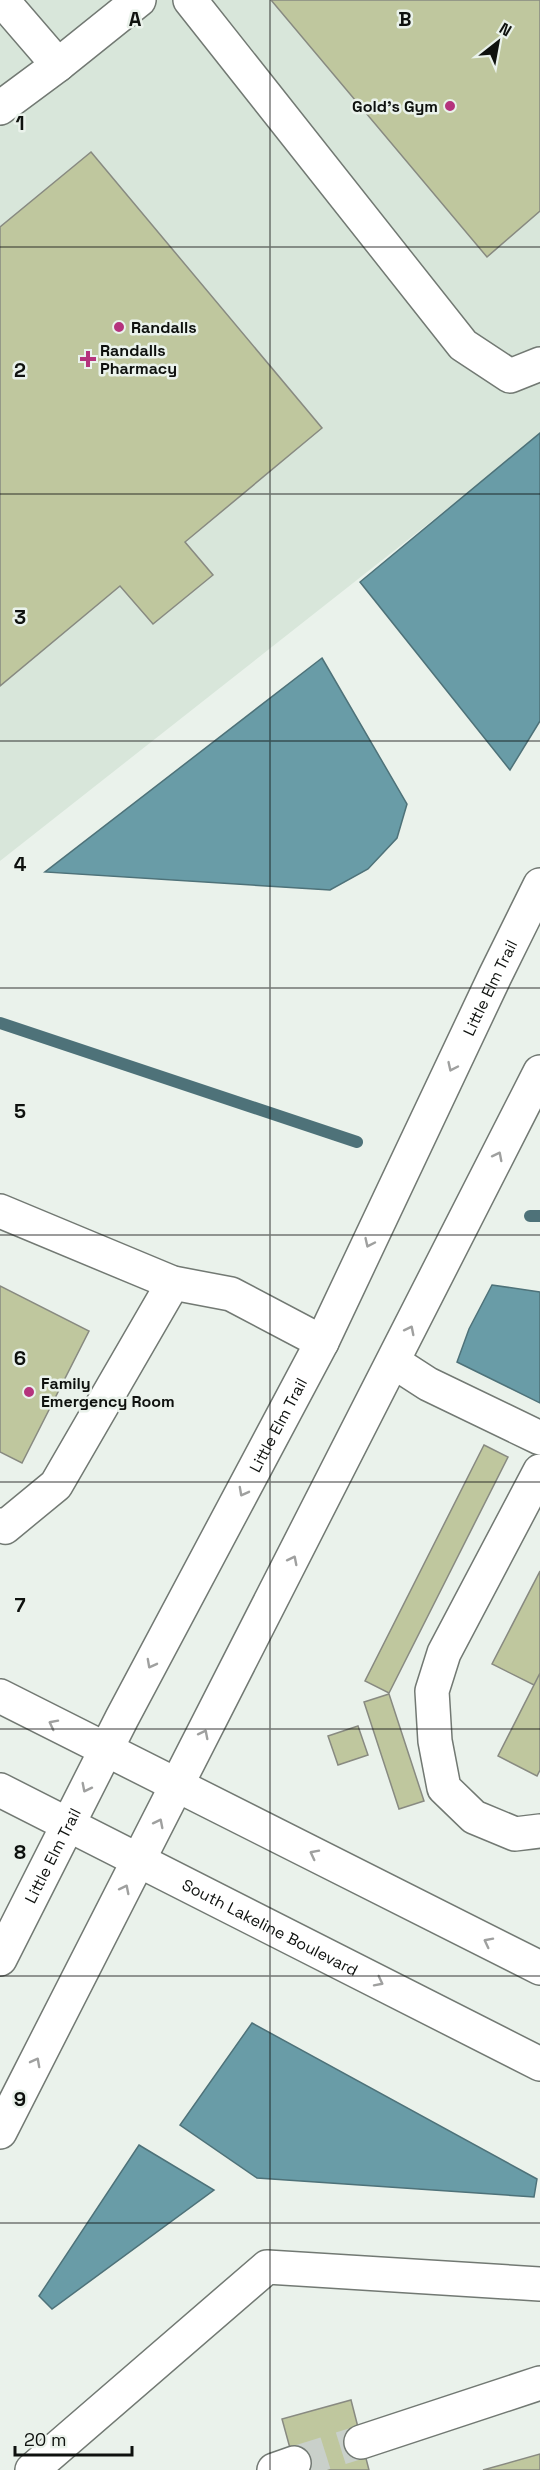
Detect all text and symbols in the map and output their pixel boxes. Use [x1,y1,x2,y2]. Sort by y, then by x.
text: A [129,6,142,32]
text: B [398,6,412,32]
north arrow [468,12,528,72]
text: N [495,18,515,41]
place label: Gold's Gym [352,96,438,117]
marker: Gold's Gym [443,99,457,113]
text: 1 [15,110,25,136]
place label: Randalls [131,317,197,338]
marker: Randalls [112,320,126,334]
place label: Randalls Pharmacy [100,340,177,379]
marker: Randalls Pharmacy [81,352,95,366]
text: 2 [14,357,26,383]
text: 3 [14,604,26,630]
text: 4 [14,851,27,877]
street label: Little Elm Trail [458,936,522,1039]
one-way arrow [448,1060,460,1071]
text: 5 [14,1098,26,1124]
one-way arrow [490,1151,502,1162]
one-way arrow [365,1237,377,1248]
one-way arrow [403,1326,414,1336]
text: 6 [14,1345,26,1371]
place label: Family Emergency Room [41,1373,175,1412]
street label: Little Elm Trail [245,1374,312,1476]
marker: Family Emergency Room [22,1385,36,1399]
one-way arrow [239,1486,250,1496]
one-way arrow [286,1556,297,1566]
text: 7 [14,1592,26,1618]
one-way arrow [147,1658,158,1668]
one-way arrow [49,1719,60,1731]
one-way arrow [197,1729,209,1740]
one-way arrow [82,1782,94,1793]
street label: Little Elm Trail [20,1805,86,1907]
one-way arrow [151,1818,163,1829]
text: 8 [14,1839,26,1865]
one-way arrow [309,1850,320,1862]
street label: South Lakeline Boulevard [178,1874,362,1981]
one-way arrow [118,1884,129,1895]
one-way arrow [483,1938,494,1949]
one-way arrow [372,1975,383,1986]
one-way arrow [29,2058,40,2069]
text: 9 [14,2086,26,2112]
scale bar [15,2419,132,2457]
text: 20 m [24,2428,67,2451]

